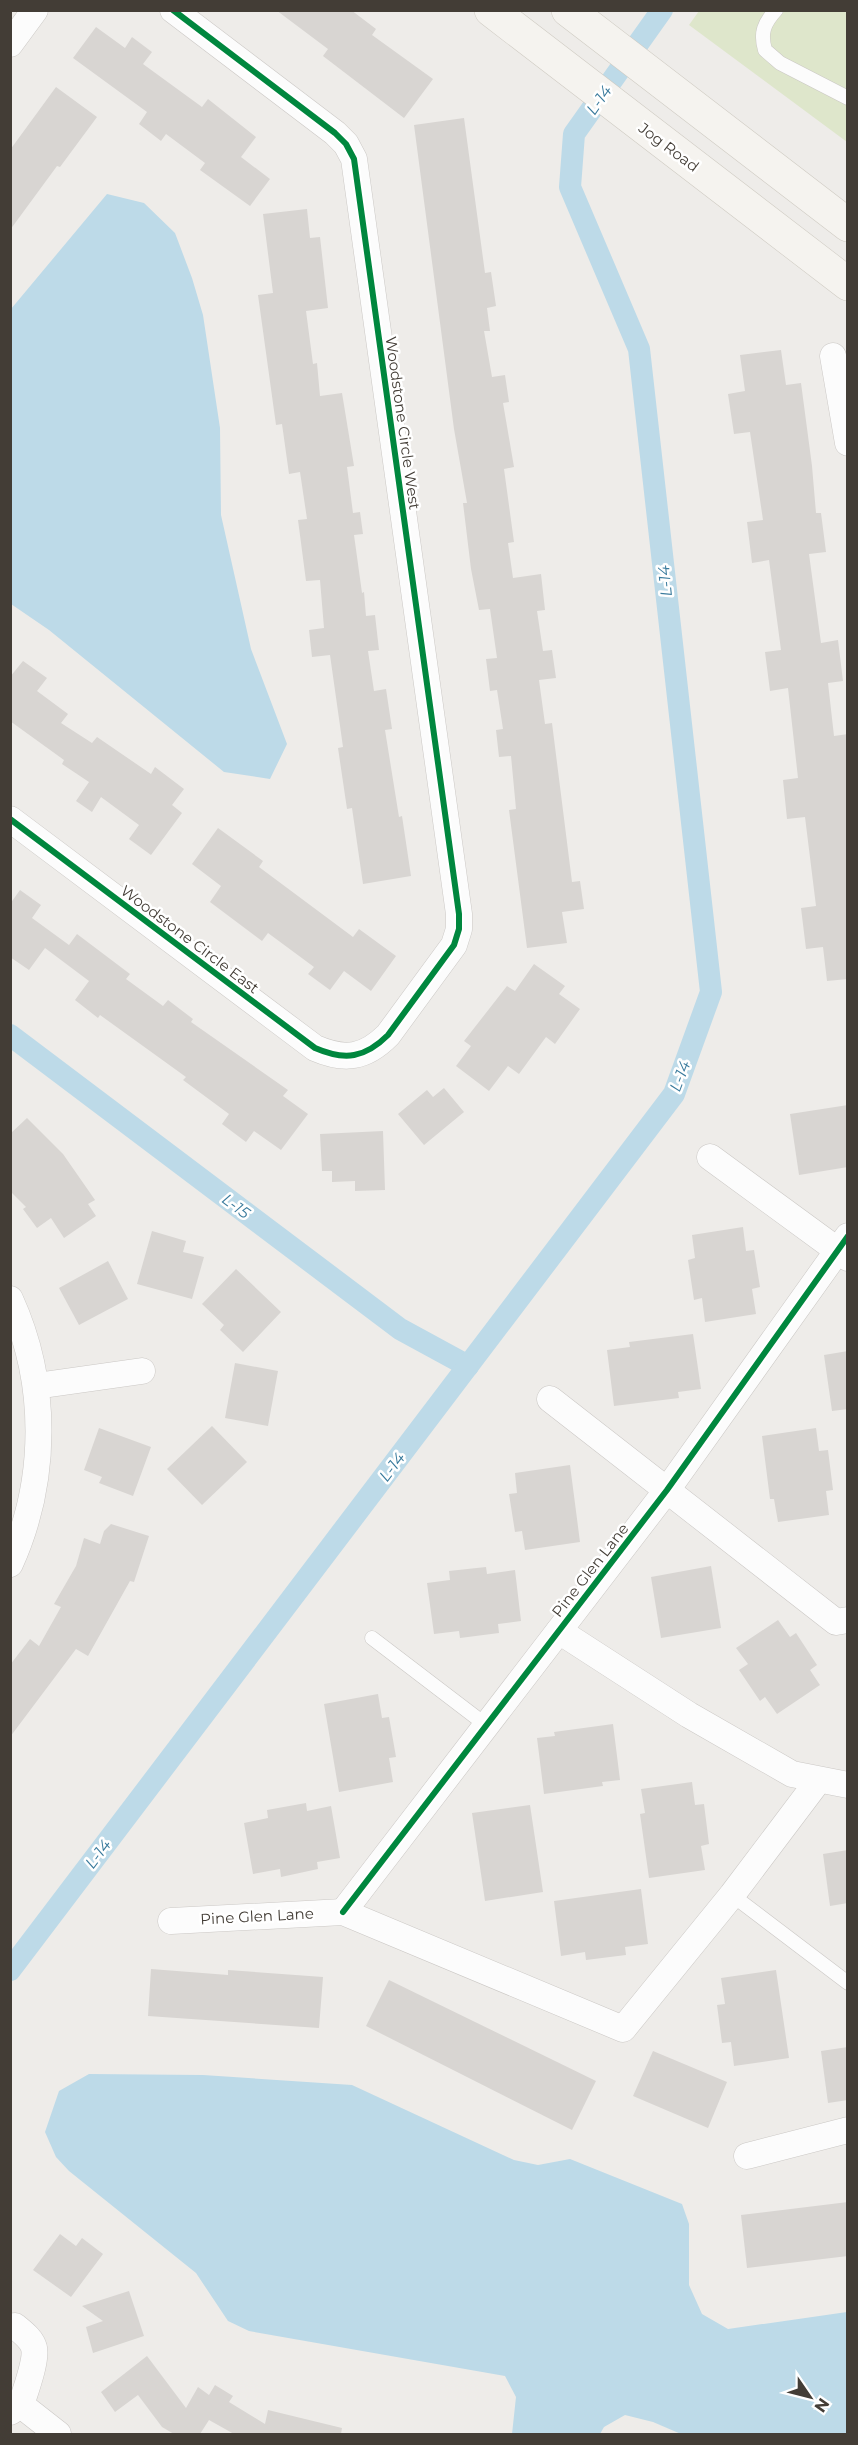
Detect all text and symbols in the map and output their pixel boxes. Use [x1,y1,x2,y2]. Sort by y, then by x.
water label: L-14 [582,81,616,118]
street label: Jog Road [634,118,703,176]
street label: Woodstone Circle West [381,335,425,511]
water label: L-14 [654,564,676,598]
street label: Woodstone Circle East [117,881,263,997]
water label: L-14 [666,1058,695,1094]
water label: L-15 [218,1189,254,1223]
water label: L-14 [375,1448,409,1485]
street label: Pine Glen Lane [548,1519,632,1621]
water label: L-14 [81,1835,115,1872]
street label: Pine Glen Lane [200,1904,314,1928]
north arrow [780,2367,840,2427]
text: N [810,2395,833,2416]

